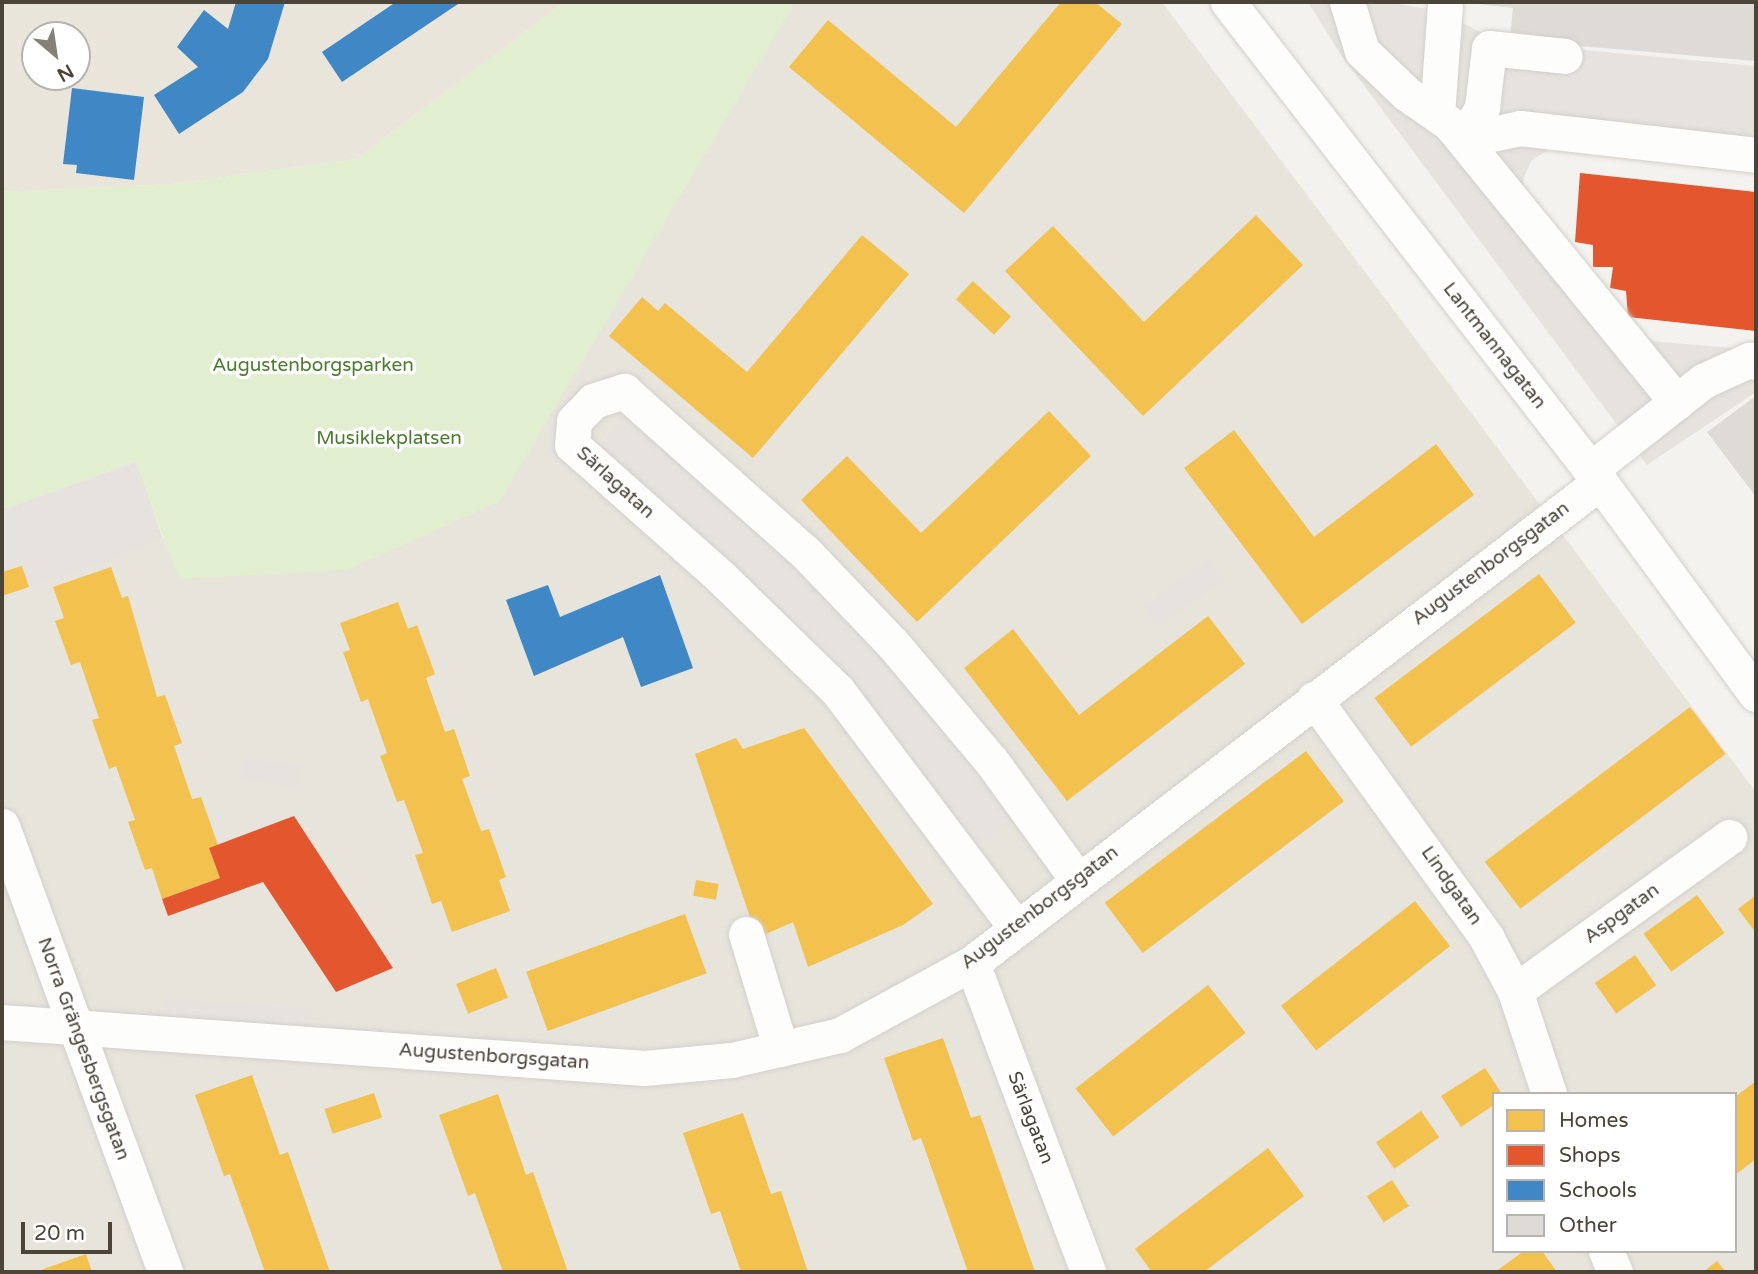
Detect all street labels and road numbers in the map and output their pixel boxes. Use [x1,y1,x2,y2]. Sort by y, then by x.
street label: Lantmannagatan [1438,278,1550,414]
street label: Särlagatan [571,442,659,524]
street label: Augustenborgsgatan [1408,497,1574,631]
street label: Augustenborgsgatan [957,841,1123,975]
street label: Lindgatan [1416,842,1486,930]
street label: Aspgatan [1580,879,1664,949]
street label: Norra Grängesbergsgatan [32,935,134,1163]
street label: Augustenborgsgatan [398,1039,590,1075]
street label: Särlagatan [1002,1069,1058,1167]

